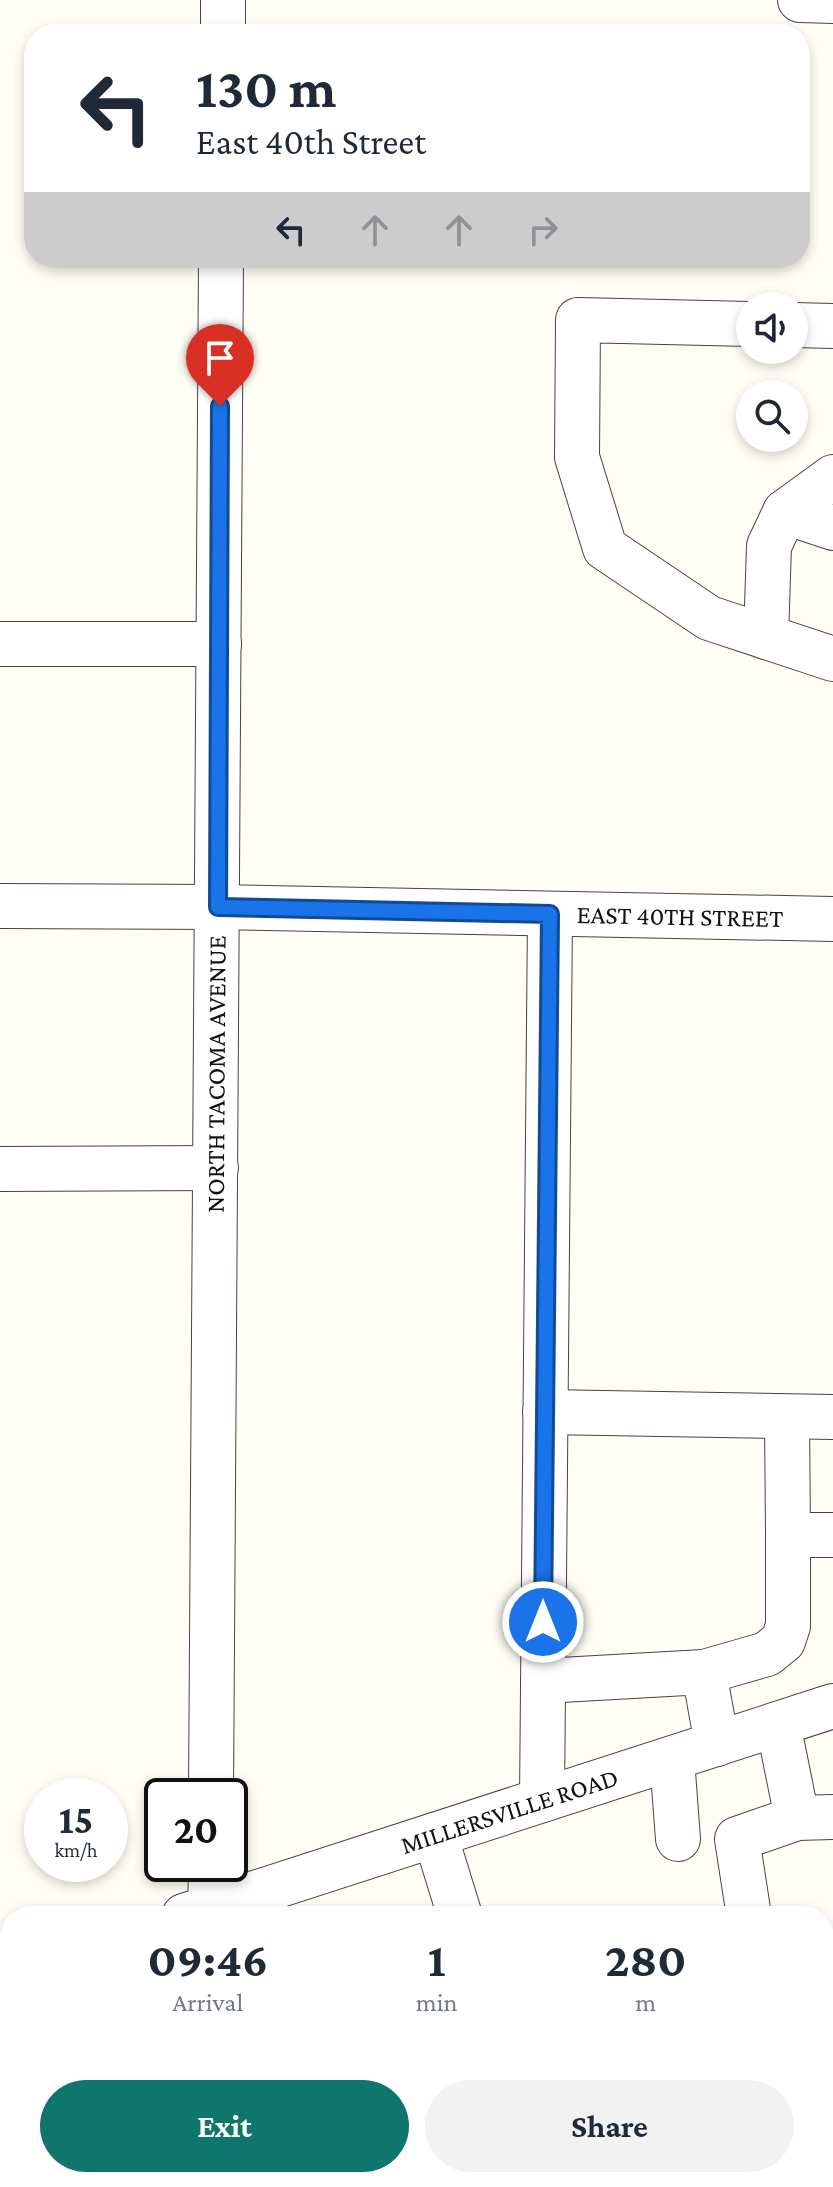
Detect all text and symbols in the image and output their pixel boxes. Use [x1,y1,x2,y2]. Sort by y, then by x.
icon: left [64,56,168,160]
text: 130 m [196,57,337,119]
text: East 40th Street [196,122,426,162]
icon: left [269,208,313,252]
icon: ahead [353,208,397,252]
icon: ahead [437,208,481,252]
icon: right [521,208,565,252]
map controls [736,292,808,452]
button: sound [736,292,808,364]
pin [186,324,254,406]
icon: arrive [198,336,242,380]
button: search [736,380,808,452]
street label: EAST 40TH STREET [576,900,784,933]
street label: NORTH TACOMA AVENUE [201,935,232,1213]
position arrow [501,1580,585,1664]
street label: MILLERSVILLE ROAD [397,1762,622,1860]
speed limit sign: 20 [144,1778,248,1882]
text: 15 [59,1797,93,1842]
text: km/h [54,1839,98,1861]
text: 09:46 [147,1933,268,1986]
text: 1 [428,1933,446,1986]
text: 280 [605,1933,686,1986]
text: Arrival [173,1988,243,2017]
text: min [416,1988,457,2017]
text: m [635,1988,656,2017]
button: Exit [40,2080,409,2172]
button: Share [425,2080,794,2172]

